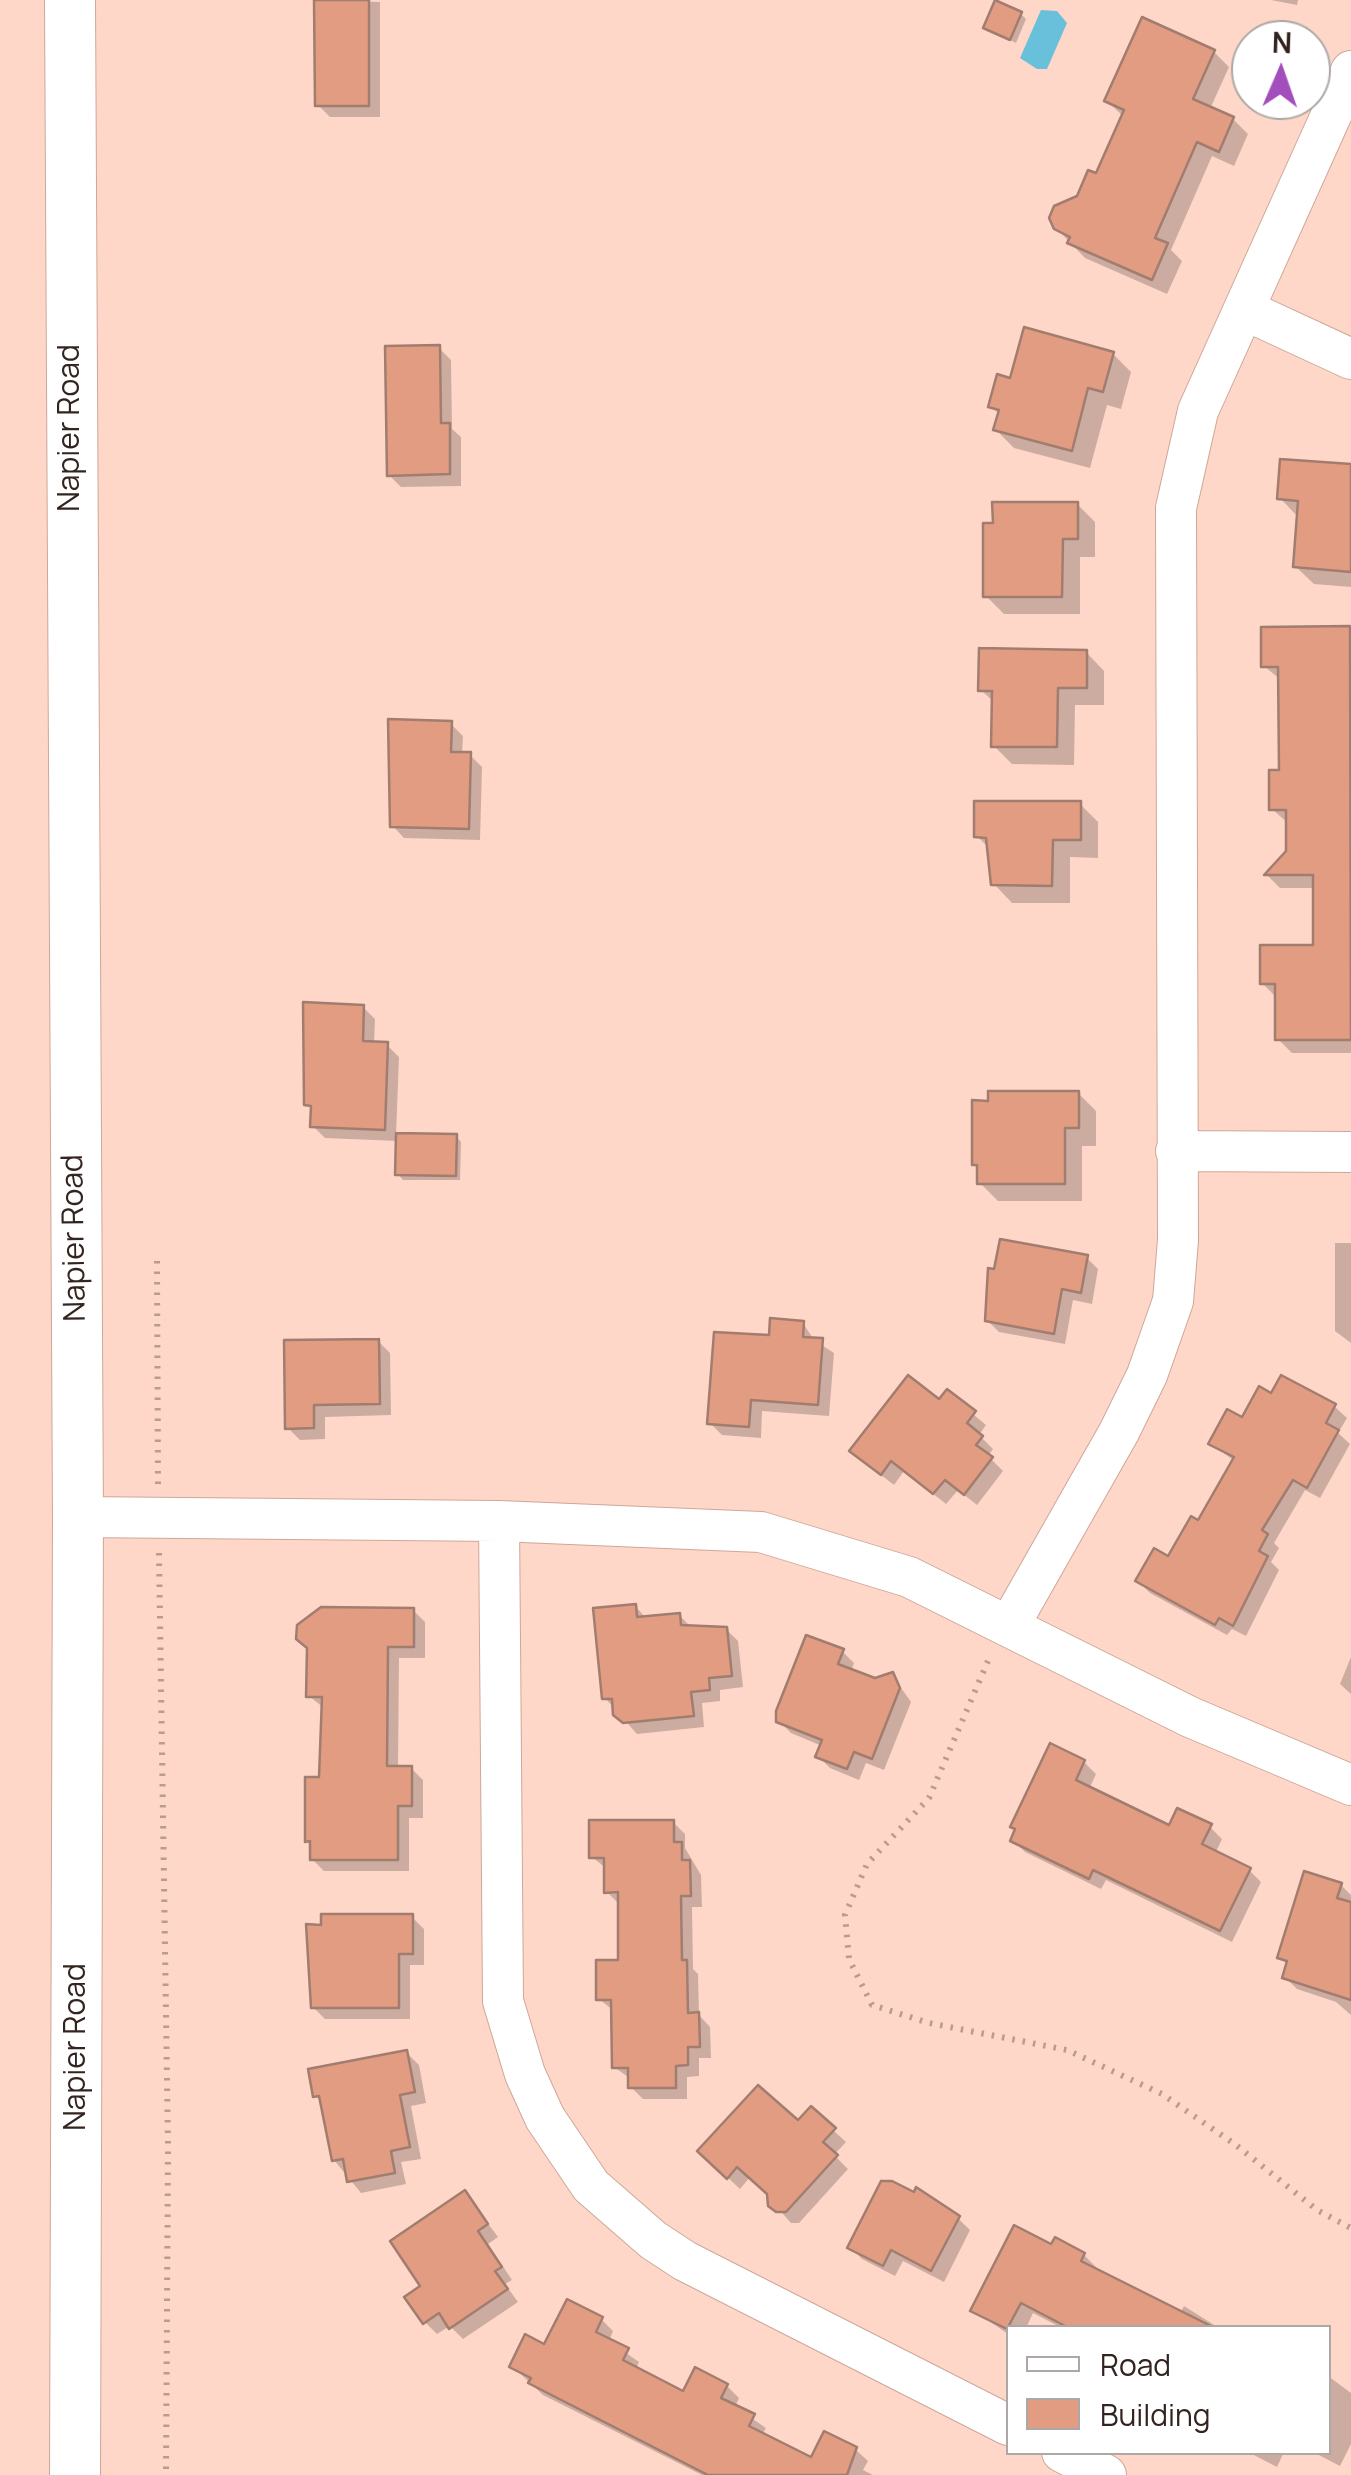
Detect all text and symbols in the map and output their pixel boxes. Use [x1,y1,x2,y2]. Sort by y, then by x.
north arrow [1231,20,1331,120]
text: N [1271,23,1293,61]
street label: Napier Road [53,344,89,512]
street label: Napier Road [56,1154,94,1322]
street label: Napier Road [59,1963,95,2131]
legend [1006,2325,1331,2455]
text: Road [1100,2344,1171,2385]
text: Building [1100,2394,1211,2435]

